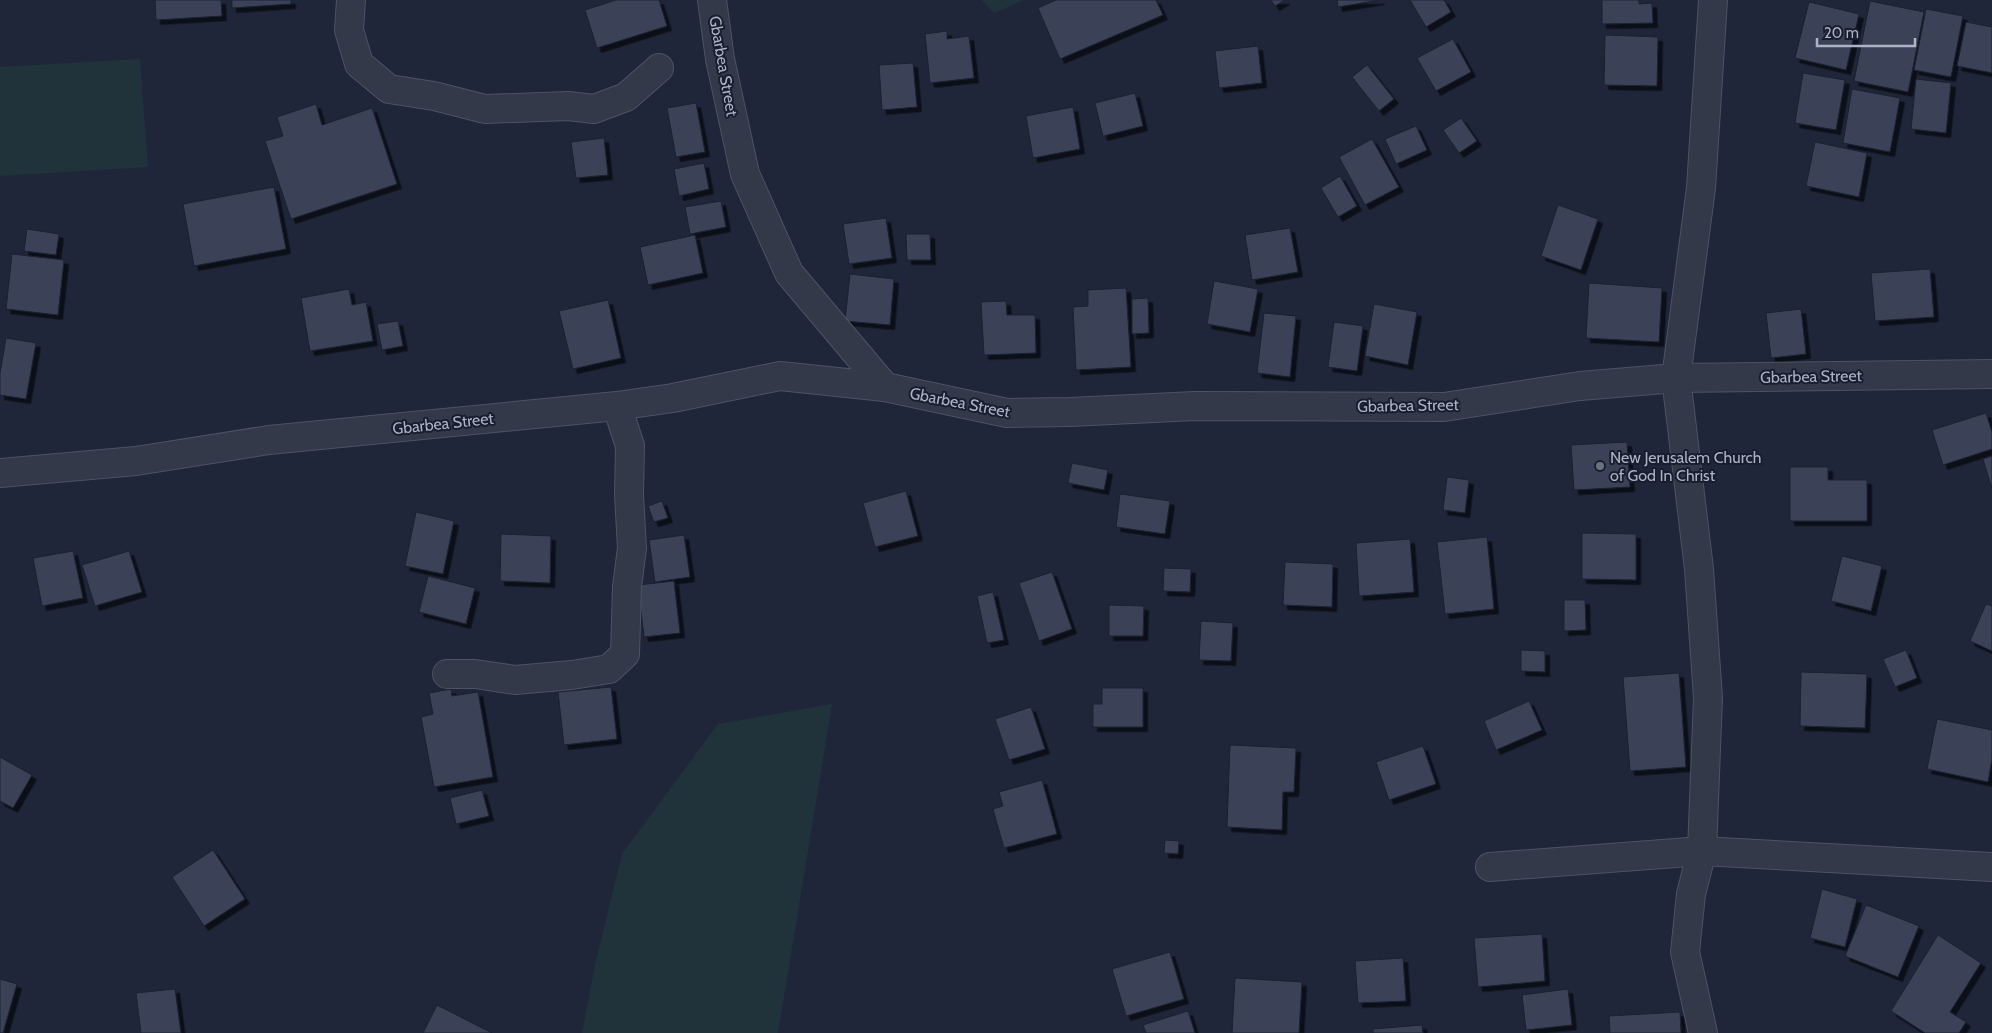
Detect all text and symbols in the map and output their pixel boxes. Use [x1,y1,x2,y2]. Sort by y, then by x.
street label: Gbarbea Street [705,14,742,118]
scale bar [1817,15,1914,47]
text: 20 m [1824,24,1859,42]
street label: Gbarbea Street [1760,366,1863,387]
street label: Gbarbea Street [908,383,1012,422]
street label: Gbarbea Street [1357,395,1460,416]
street label: Gbarbea Street [391,409,495,438]
place label: New Jerusalem Church of God In Christ [1610,448,1761,485]
marker: New Jerusalem Church of God In Christ [1594,460,1606,472]

